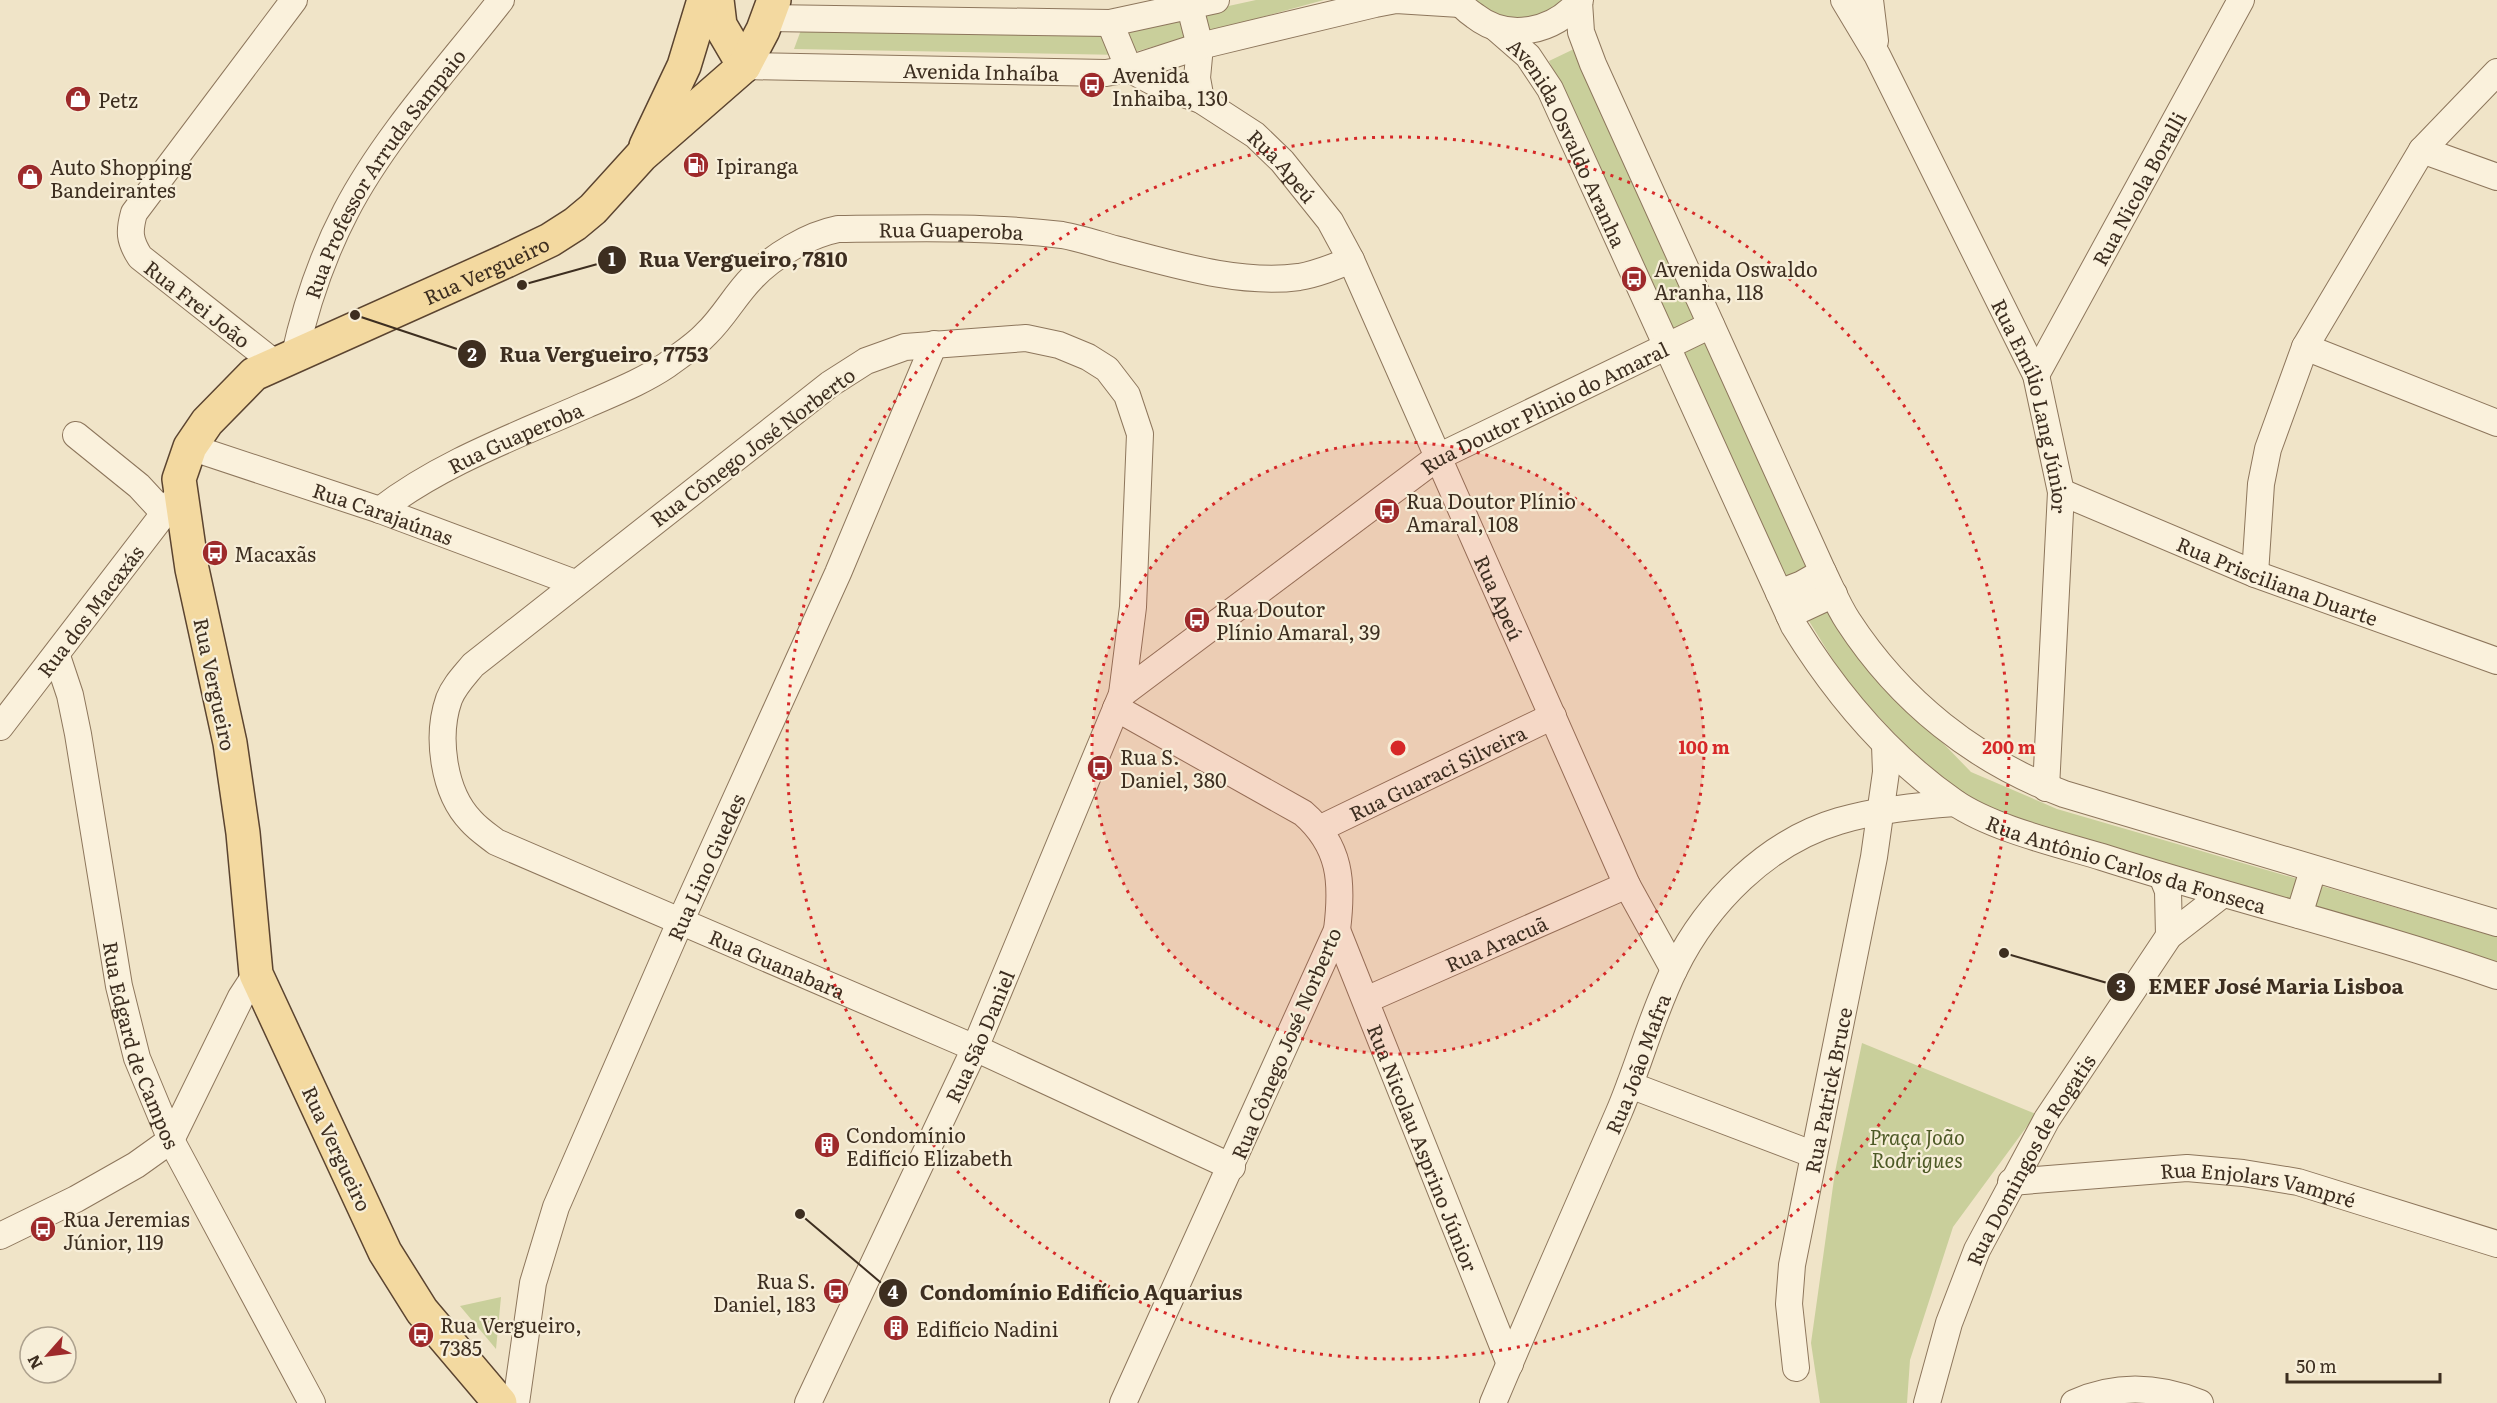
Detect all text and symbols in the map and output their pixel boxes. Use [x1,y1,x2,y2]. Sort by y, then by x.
street label: Avenida Osvaldo Aranha [1502,30,1635,252]
street label: Rua Professor Arruda Sampaio [296,41,472,302]
street label: Avenida Inhaíba [903,54,1059,87]
place label: Avenida Inhaiba, 130 [1112,59,1228,112]
bus stop icon: Avenida Inhaiba, 130 [1077,70,1107,100]
shop icon: Petz [63,84,93,114]
place label: Petz [98,84,138,114]
street label: Rua Nicola Boralli [2084,105,2193,271]
street label: Rua Apeú [1242,121,1325,209]
fuel station icon: Ipiranga [681,150,711,180]
place label: Ipiranga [716,150,798,180]
place label: Auto Shopping Bandeirantes [50,151,193,204]
shop icon: Auto Shopping Bandeirantes [15,162,45,192]
street label: Rua Guaperoba [878,213,1025,246]
street label: Rua Vergueiro [418,228,554,311]
callout: Rua Vergueiro, 7810 [597,241,860,280]
text: Rua Vergueiro, 7810 [638,242,848,273]
text: 1 [608,245,616,272]
street label: Rua Frei João [138,252,258,354]
place label: Avenida Oswaldo Aranha, 118 [1654,253,1818,306]
bus stop icon: Avenida Oswaldo Aranha, 118 [1619,264,1649,294]
street label: Rua Emílio Lang Júnior [1985,293,2076,515]
street label: Rua Doutor Plinio do Amaral [1413,333,1673,481]
callout: Rua Vergueiro, 7753 [457,335,721,374]
text: Rua Vergueiro, 7753 [499,337,709,368]
text: 2 [467,340,477,367]
street label: Rua Cônego José Norberto [643,359,861,533]
street label: Rua Guaperoba [442,393,587,480]
street label: Rua Carajaúnas [309,474,458,551]
place label: Rua Doutor Plínio Amaral, 108 [1406,485,1576,538]
bus stop icon: Rua Doutor Plínio Amaral, 108 [1372,496,1402,526]
street label: Rua Prisciliana Duarte [2172,528,2382,632]
street label: Rua dos Macaxás [29,538,150,683]
bus stop icon: Macaxãs [200,538,230,568]
place label: Macaxãs [234,538,316,568]
street label: Rua Apeú [1468,550,1532,645]
place label: Rua Doutor Plínio Amaral, 39 [1216,593,1380,646]
bus stop icon: Rua Doutor Plínio Amaral, 39 [1182,605,1212,635]
street label: Rua Vergueiro [187,615,245,753]
street label: Rua Guaraci Silveira [1344,716,1531,827]
text: 100 m [1678,733,1730,760]
text: 200 m [1982,733,2036,760]
centre of rings [1388,738,1408,758]
place label: Rua S. Daniel, 380 [1120,741,1227,794]
bus stop icon: Rua S. Daniel, 380 [1085,753,1115,783]
street label: Rua Lino Guedes [659,788,751,945]
street label: Rua Antônio Carlos da Fonseca [1982,806,2270,920]
street label: Rua Aracuã [1440,907,1552,978]
street label: Rua Guanabara [705,920,851,1006]
street label: Rua Cônego José Norberto [1222,922,1348,1164]
street label: Rua Edgard de Campos [97,939,188,1154]
street label: Rua São Daniel [937,965,1021,1107]
callout: EMEF José Maria Lisboa [2106,968,2416,1007]
text: EMEF José Maria Lisboa [2148,969,2405,1000]
text: 3 [2116,972,2126,999]
street label: Rua João Mafra [1596,988,1677,1138]
street label: Rua Patrick Bruce [1796,1004,1859,1176]
street label: Rua Nicolau Asprino Júnior [1361,1019,1487,1276]
street label: Rua Domingos de Rogatis [1958,1047,2102,1269]
street label: Rua Vergueiro [296,1080,380,1216]
place label: Condomínio Edifício Elizabeth [846,1119,1013,1172]
park label: Praça João Rodrigues [1869,1121,1965,1174]
building icon: Condomínio Edifício Elizabeth [812,1130,842,1160]
street label: Rua Enjolars Vampré [2159,1153,2360,1214]
place label: Rua Jeremias Júnior, 119 [63,1203,190,1256]
bus stop icon: Rua Jeremias Júnior, 119 [28,1214,58,1244]
place label: Rua S. Daniel, 183 [713,1265,816,1318]
callout: Condomínio Edifício Aquarius [878,1273,1255,1312]
text: Condomínio Edifício Aquarius [920,1275,1242,1306]
bus stop icon: Rua S. Daniel, 183 [821,1276,851,1306]
text: 4 [888,1278,899,1305]
place label: Rua Vergueiro, 7385 [440,1309,582,1362]
building icon: Edifício Nadini [881,1313,911,1343]
place label: Edifício Nadini [916,1313,1059,1343]
bus stop icon: Rua Vergueiro, 7385 [406,1320,436,1350]
north arrow [18,1325,78,1385]
scale bar [2287,1346,2440,1384]
text: N [20,1351,48,1374]
text: 50 m [2296,1352,2337,1379]

